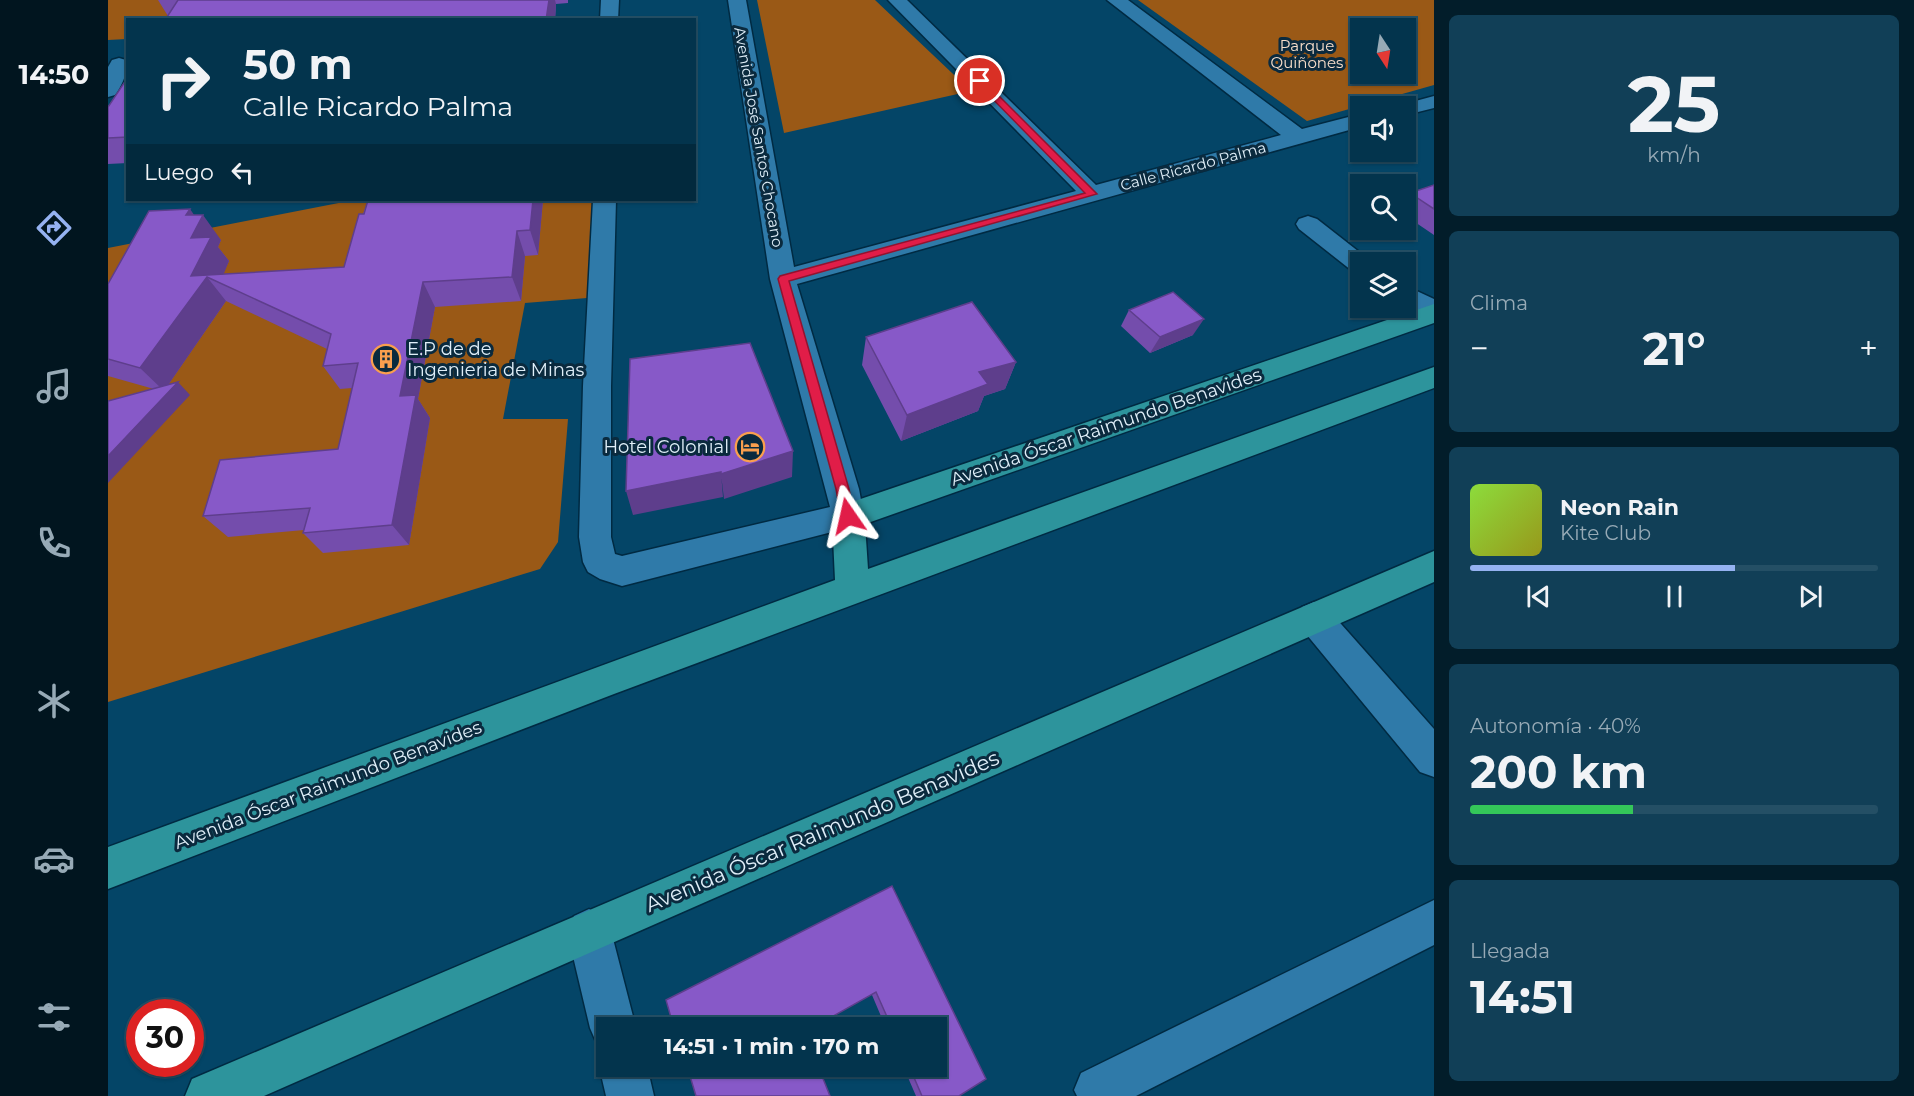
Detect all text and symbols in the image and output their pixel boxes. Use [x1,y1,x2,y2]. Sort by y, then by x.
north arrow [1350,18,1416,84]
map controls [1350,18,1416,318]
street label: Avenida José Santos Chocano [730,25,788,249]
park label: Parque Quiñones [1271,36,1343,72]
text: 50 m [243,38,352,90]
icon: right [144,42,222,120]
pin [954,55,1005,106]
text: 25 [1628,56,1720,152]
text: 14:50 [19,58,89,91]
icon: arrive [963,64,996,97]
text: Calle Ricardo Palma [243,90,513,123]
button: sound [1350,96,1416,162]
street label: Calle Ricardo Palma [1118,137,1268,195]
text: km/h [1647,143,1701,167]
icon: left [226,156,259,189]
text: Luego [144,159,214,186]
button: search [1350,174,1416,240]
icon: directions [33,207,75,249]
button: layers [1350,252,1416,318]
text: Clima [1470,291,1528,315]
text: 21° [1642,321,1706,376]
text: − [1470,328,1489,368]
text: + [1859,328,1878,368]
place label: E.P de de Ingenieria de Minas [407,338,585,381]
building icon: E.P de de Ingenieria de Minas [370,343,402,375]
street label: Avenida Óscar Raimundo Benavides [948,363,1265,491]
icon: music [33,365,75,407]
hotel icon: Hotel Colonial [734,431,766,463]
place label: Hotel Colonial [603,436,729,458]
position arrow [816,484,880,548]
text: Neon Rain [1560,494,1679,521]
text: Kite Club [1560,521,1651,545]
icon: phone [33,522,75,564]
icon: previous [1522,580,1555,613]
icon: pause [1658,580,1691,613]
icon: next [1794,580,1827,613]
icon: climate [33,680,75,722]
text: Autonomía · 40% [1470,714,1641,738]
street label: Avenida Óscar Raimundo Benavides [171,716,485,854]
text: 200 km [1470,744,1647,799]
street label: Avenida Óscar Raimundo Benavides [641,745,1003,917]
icon: car [33,838,75,880]
text: Llegada [1470,939,1550,963]
text: 14:51 [1470,969,1575,1024]
icon: filters [33,996,75,1038]
speed limit sign: 30 [126,999,204,1077]
text: 14:51 · 1 min · 170 m [664,1033,879,1060]

